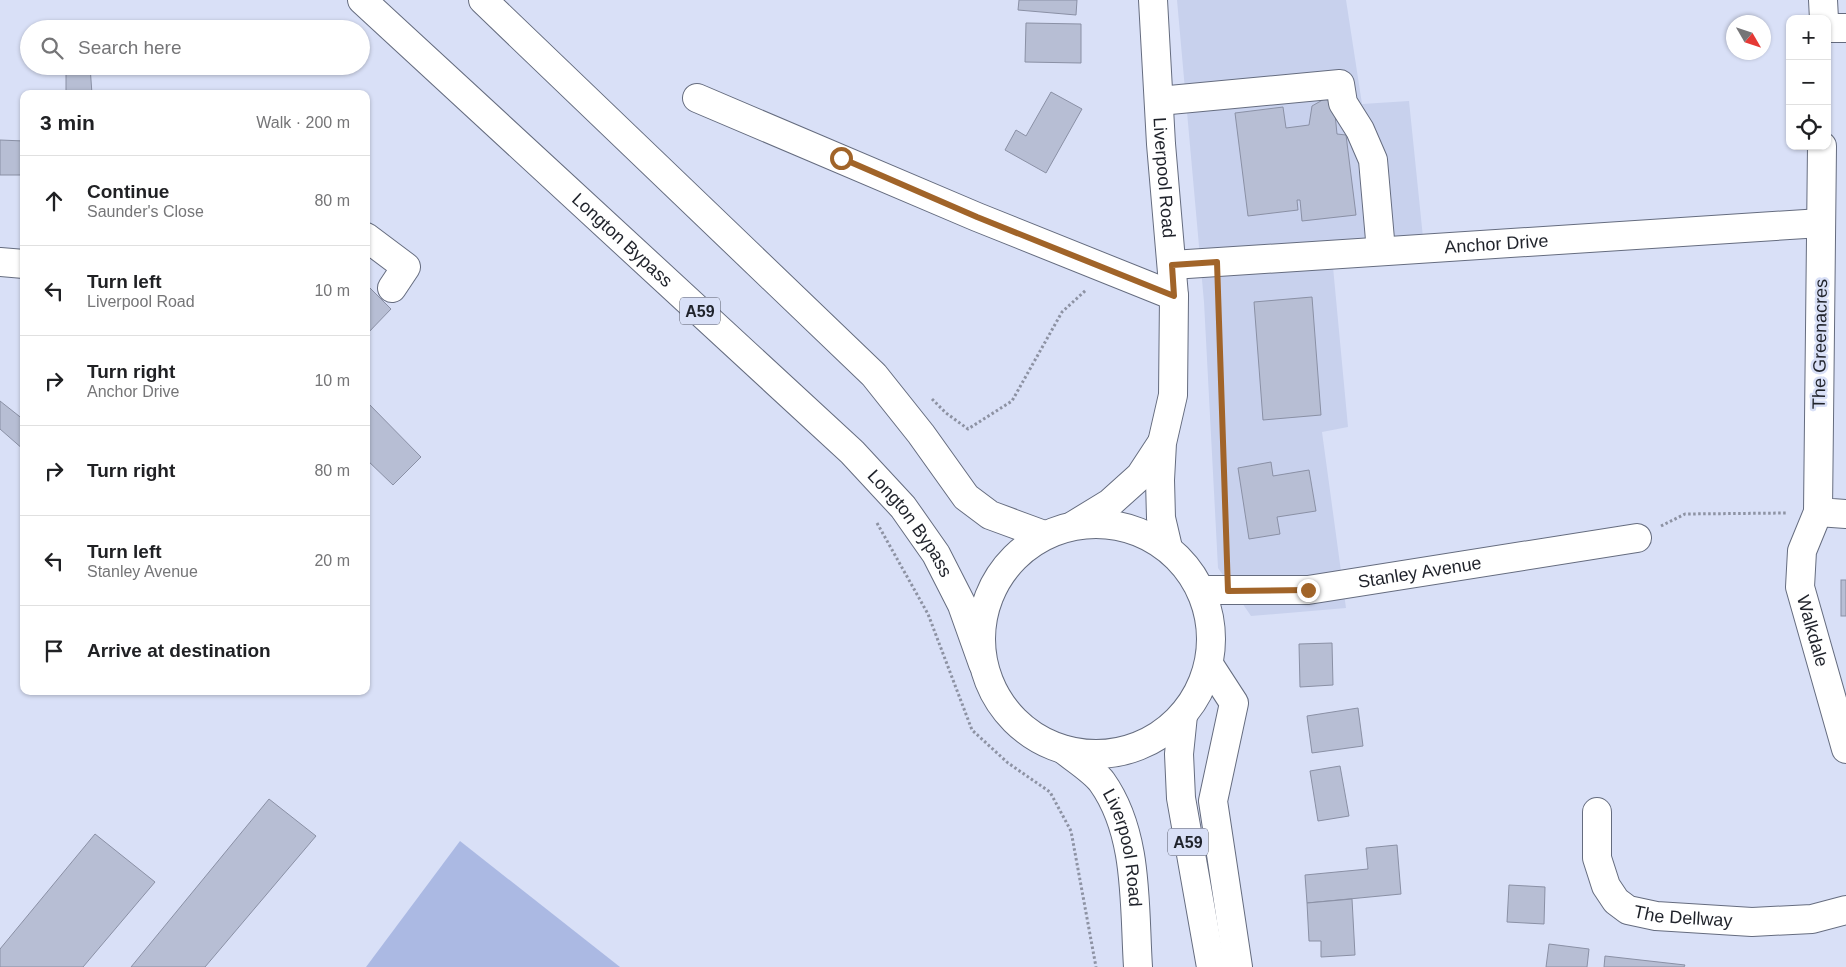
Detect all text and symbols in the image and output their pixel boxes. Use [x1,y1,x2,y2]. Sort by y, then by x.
north arrow [1726,15,1771,60]
map controls [1786,15,1831,150]
button: + [1786,15,1831,60]
search box [20,20,370,75]
icon: search [38,34,66,62]
text: Search here [78,37,182,58]
button: − [1786,60,1831,105]
button: locate [1786,105,1831,150]
text: 3 min [40,111,95,134]
text: Walk · 200 m [256,114,350,131]
street label: Liverpool Road [1150,117,1179,239]
route start [830,147,853,170]
text: Continue [87,181,169,202]
icon: ahead [40,187,68,215]
street label: Longton Bypass [568,189,676,291]
text: 80 m [314,192,350,209]
text: Saunder's Close [87,203,204,220]
street label: Anchor Drive [1444,231,1549,257]
text: Turn left [87,271,162,292]
icon: left [40,277,68,305]
street label: The Greenacres [1809,279,1831,409]
text: 10 m [314,282,350,299]
text: Liverpool Road [87,293,195,310]
road number: A59 [680,298,720,324]
text: Turn right [87,361,175,382]
icon: right [40,367,68,395]
text: 10 m [314,372,350,389]
text: Anchor Drive [87,383,179,400]
icon: right [40,457,68,485]
text: Turn right [87,460,175,481]
text: 80 m [314,462,350,479]
street label: Longton Bypass [864,466,956,580]
text: Turn left [87,541,162,562]
icon: left [40,547,68,575]
text: 20 m [314,552,350,569]
street label: Stanley Avenue [1356,553,1483,592]
text: Stanley Avenue [87,563,198,580]
route end [1297,579,1320,602]
street label: Walkdale [1793,593,1832,669]
icon: arrive [40,637,68,665]
text: Arrive at destination [87,640,271,661]
street label: Liverpool Road [1099,785,1145,907]
road number: A59 [1168,829,1208,856]
street label: The Dellway [1632,901,1733,931]

